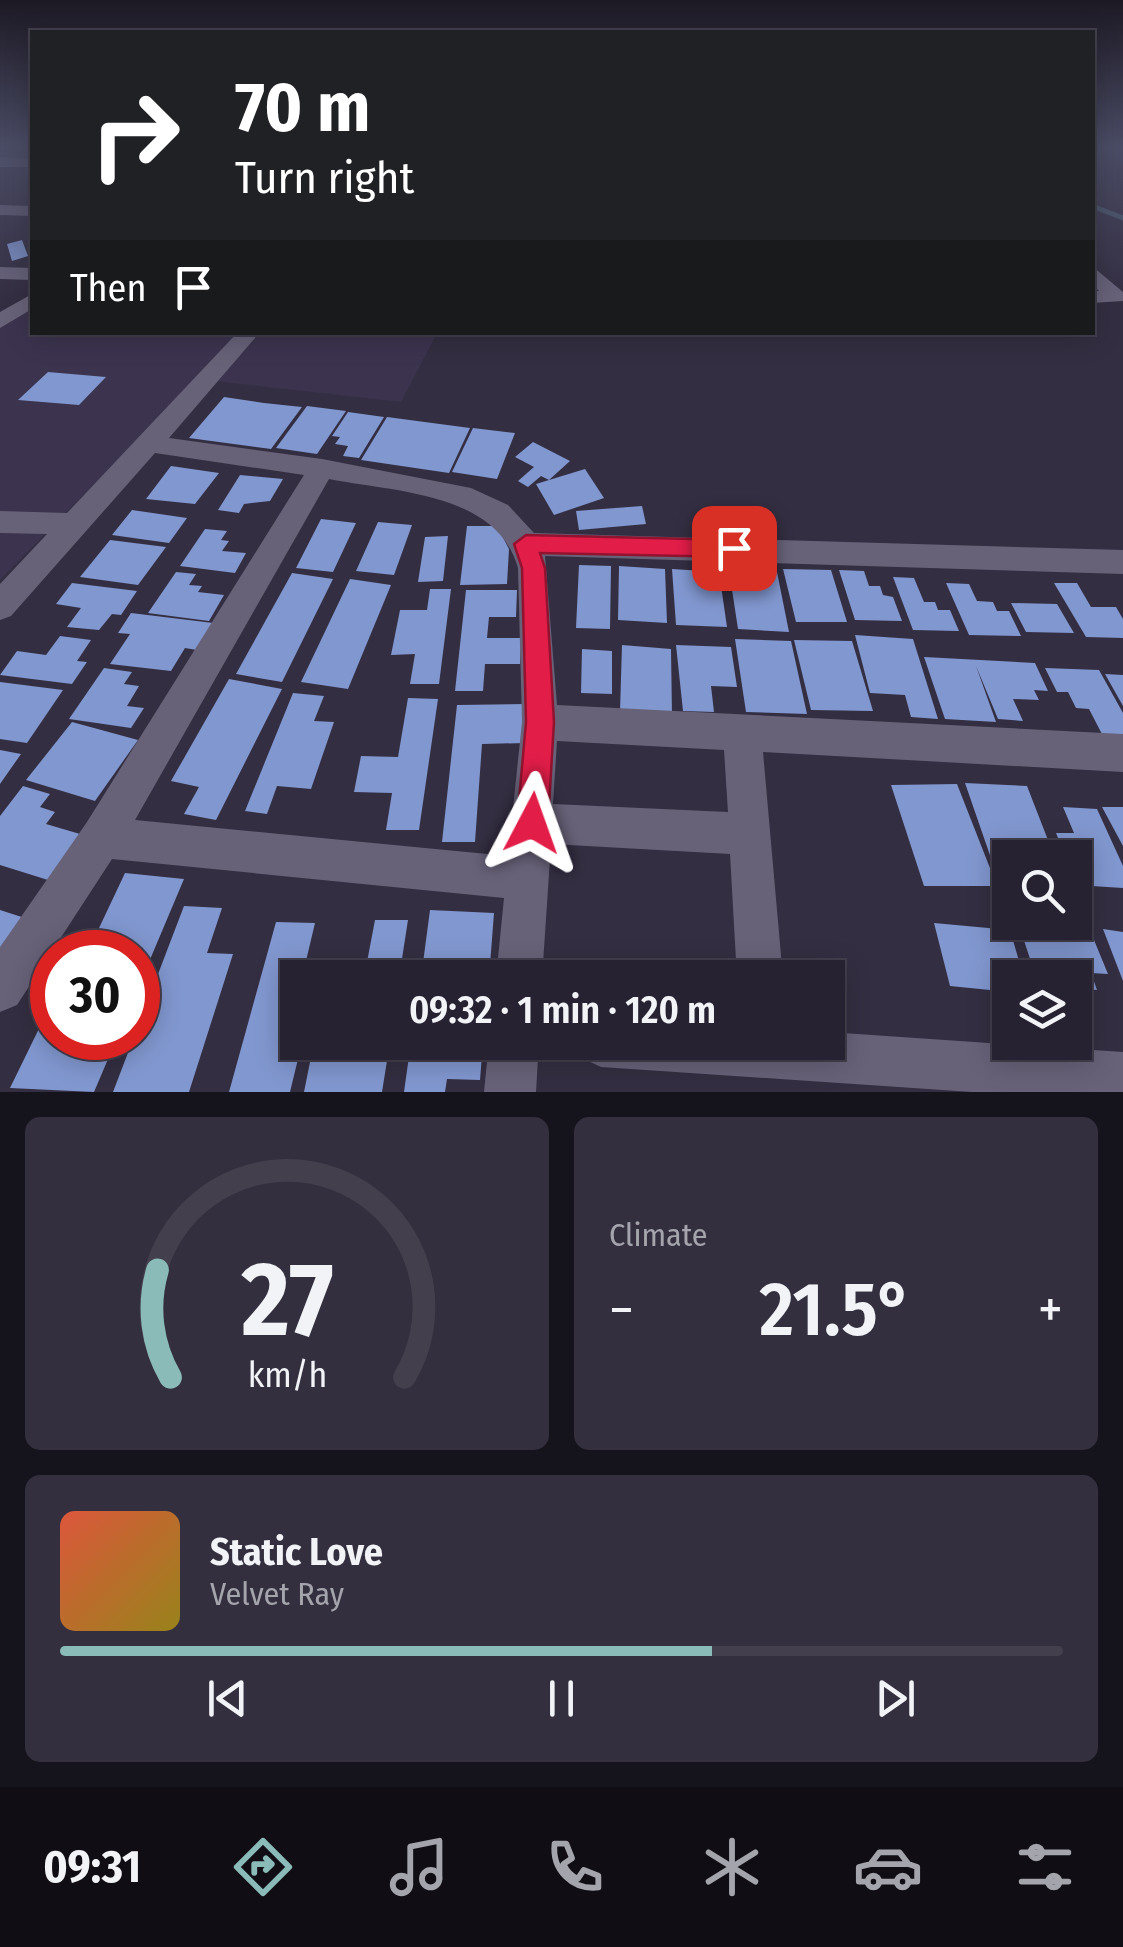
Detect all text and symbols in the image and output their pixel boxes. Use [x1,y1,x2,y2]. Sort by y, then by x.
text: 70 m [235,66,370,150]
icon: right [70,70,200,200]
text: Turn right [235,151,414,205]
icon: arrive [166,260,221,315]
text: Then [70,265,146,311]
pin [692,506,777,591]
icon: arrive [707,521,762,576]
position arrow [480,771,584,875]
map controls [992,840,1092,1060]
button: search [992,840,1092,940]
speed limit sign: 30 [30,930,160,1060]
button: layers [992,960,1092,1060]
text: 09:32 · 1 min · 120 m [409,987,716,1033]
text: Climate [609,1216,708,1254]
text: 27 [240,1238,333,1363]
text: 21.5° [760,1265,912,1355]
text: − [609,1277,634,1343]
text: + [1038,1277,1063,1343]
text: km/h [247,1354,327,1396]
text: Static Love [210,1529,383,1575]
text: Velvet Ray [210,1575,344,1613]
icon: previous [200,1671,255,1726]
icon: pause [534,1671,589,1726]
icon: next [868,1671,923,1726]
icon: directions [228,1832,298,1902]
icon: music [384,1832,454,1902]
icon: phone [540,1832,610,1902]
icon: climate [697,1832,767,1902]
icon: car [853,1832,923,1902]
icon: filters [1010,1832,1080,1902]
text: 09:31 [43,1840,141,1894]

